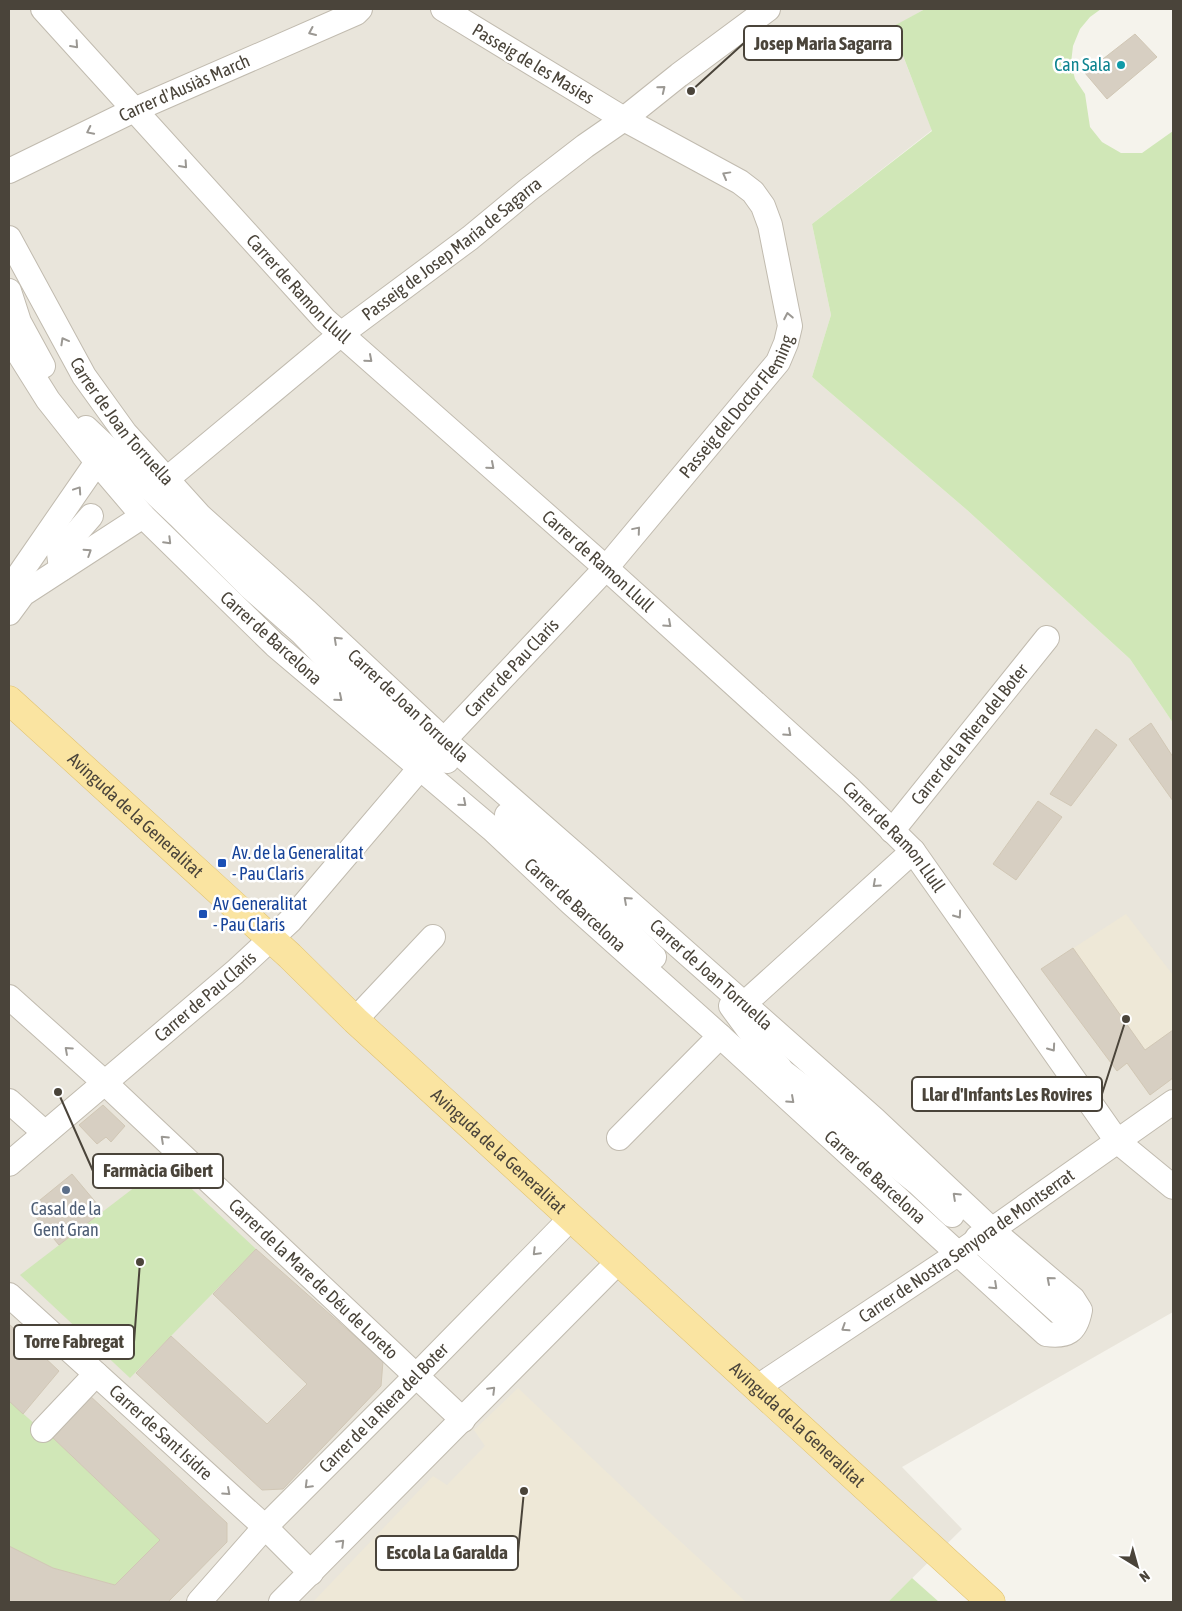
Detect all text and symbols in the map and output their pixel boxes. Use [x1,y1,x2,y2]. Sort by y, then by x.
street label: Passeig de les Masies [469,19,598,108]
one-way arrow [308,26,317,37]
callout: Josep Maria Sagarra [744,26,902,60]
text: Josep Maria Sagarra [753,32,892,54]
one-way arrow [69,39,78,48]
street label: Carrer d'Ausiàs March [115,50,253,126]
place label: Can Sala [1054,54,1111,75]
marker: Can Sala [1115,59,1127,71]
one-way arrow [656,86,665,94]
one-way arrow [86,125,95,136]
one-way arrow [178,160,187,169]
one-way arrow [722,171,731,181]
street label: Passeig de Josep Maria de Sagarra [358,173,545,325]
street label: Carrer de Ramon Llull [242,230,355,348]
one-way arrow [783,312,793,320]
street label: Passeig del Doctor Fleming [675,333,798,482]
one-way arrow [60,337,70,346]
one-way arrow [363,353,372,361]
street label: Carrer de Joan Torruella [66,354,178,490]
one-way arrow [485,460,494,469]
one-way arrow [72,487,81,496]
street label: Carrer de Ramon Llull [538,506,658,616]
one-way arrow [632,527,641,536]
one-way arrow [162,535,171,544]
one-way arrow [82,548,91,558]
street label: Carrer de Barcelona [216,587,326,689]
street label: Carrer de Pau Claris [460,614,563,721]
one-way arrow [663,618,672,627]
one-way arrow [334,637,343,646]
street label: Carrer de Joan Torruella [344,645,473,767]
street label: Carrer de la Riera del Boter [906,659,1033,809]
one-way arrow [333,693,342,702]
one-way arrow [783,728,792,737]
street label: Avinguda de la Generalitat [64,748,208,882]
street label: Carrer de Ramon Llull [839,777,950,896]
one-way arrow [457,798,466,807]
place label: Av. de la Generalitat - Pau Claris [232,842,364,884]
street label: Carrer de Barcelona [520,854,630,956]
marker: Av. de la Generalitat - Pau Claris [216,857,228,869]
one-way arrow [873,878,882,887]
place label: Av Generalitat - Pau Claris [213,893,307,935]
one-way arrow [624,897,633,906]
marker: Av Generalitat - Pau Claris [197,908,209,920]
one-way arrow [952,910,961,919]
street label: Carrer de Joan Torruella [646,914,777,1034]
street label: Carrer de Pau Claris [150,947,260,1046]
one-way arrow [1046,1043,1055,1052]
one-way arrow [64,1047,73,1056]
callout: Llar d'Infants Les Rovires [912,1077,1102,1111]
text: Llar d'Infants Les Rovires [922,1083,1092,1105]
street label: Avinguda de la Generalitat [427,1084,571,1218]
one-way arrow [785,1094,794,1103]
street label: Carrer de Barcelona [820,1126,930,1228]
one-way arrow [161,1136,170,1145]
callout: Farmàcia Gibert [93,1154,223,1188]
text: Farmàcia Gibert [103,1159,214,1181]
street label: Carrer de Nostra Senyora de Montserrat [855,1164,1078,1327]
marker: Casal de la Gent Gran [60,1184,72,1196]
one-way arrow [953,1193,962,1202]
street label: Carrer de la Mare de Déu de Loreto [225,1194,403,1363]
place label: Casal de la Gent Gran [31,1198,101,1240]
one-way arrow [533,1247,542,1256]
one-way arrow [1047,1277,1056,1285]
one-way arrow [989,1280,998,1289]
one-way arrow [841,1322,851,1331]
callout: Torre Fabregat [14,1325,134,1359]
text: Torre Fabregat [24,1330,125,1352]
street label: Carrer de la Riera del Boter [314,1338,453,1477]
street label: Avinguda de la Generalitat [726,1357,870,1491]
street label: Carrer de Sant Isidre [105,1380,217,1484]
one-way arrow [486,1387,495,1396]
one-way arrow [305,1479,314,1488]
one-way arrow [221,1486,230,1495]
callout: Escola La Garalda [376,1536,518,1570]
one-way arrow [335,1540,344,1549]
text: Escola La Garalda [386,1541,508,1563]
north arrow [1112,1541,1162,1591]
text: N [1137,1568,1153,1585]

